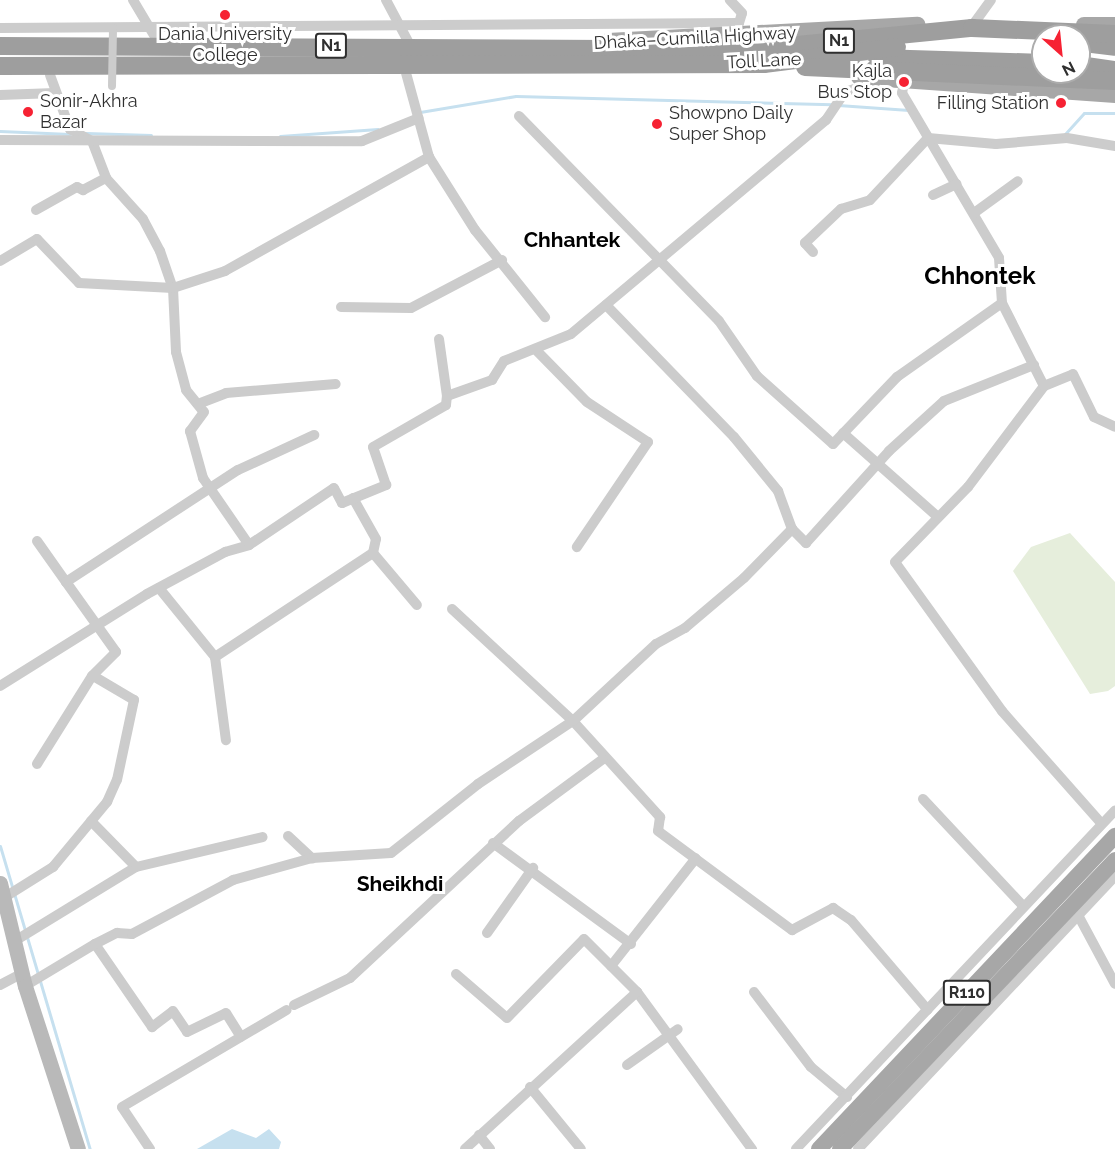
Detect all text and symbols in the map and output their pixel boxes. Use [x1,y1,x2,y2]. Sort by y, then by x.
marker: Dania University College [218,8,232,22]
street label: Dhaka–Cumilla Highway [593,22,797,54]
place label: Dania University College [158,24,292,66]
north arrow [1031,24,1091,84]
road number: N1 [822,28,856,54]
road number: N1 [314,33,348,59]
street label: Toll Lane [726,48,802,74]
text: N [1059,57,1078,80]
place label: Kajla Bus Stop [818,61,892,104]
marker: Kajla Bus Stop [897,75,911,89]
place label: Sonir-Akhra Bazar [40,91,138,134]
place label: Filling Station [937,92,1049,114]
marker: Filling Station [1054,96,1068,110]
place label: Showpno Daily Super Shop [669,103,793,146]
marker: Sonir-Akhra Bazar [21,105,35,119]
marker: Showpno Daily Super Shop [650,117,664,131]
district label: Chhantek [524,227,620,253]
district label: Chhontek [924,262,1036,290]
district label: Sheikhdi [357,871,443,897]
road number: R110 [942,980,992,1006]

